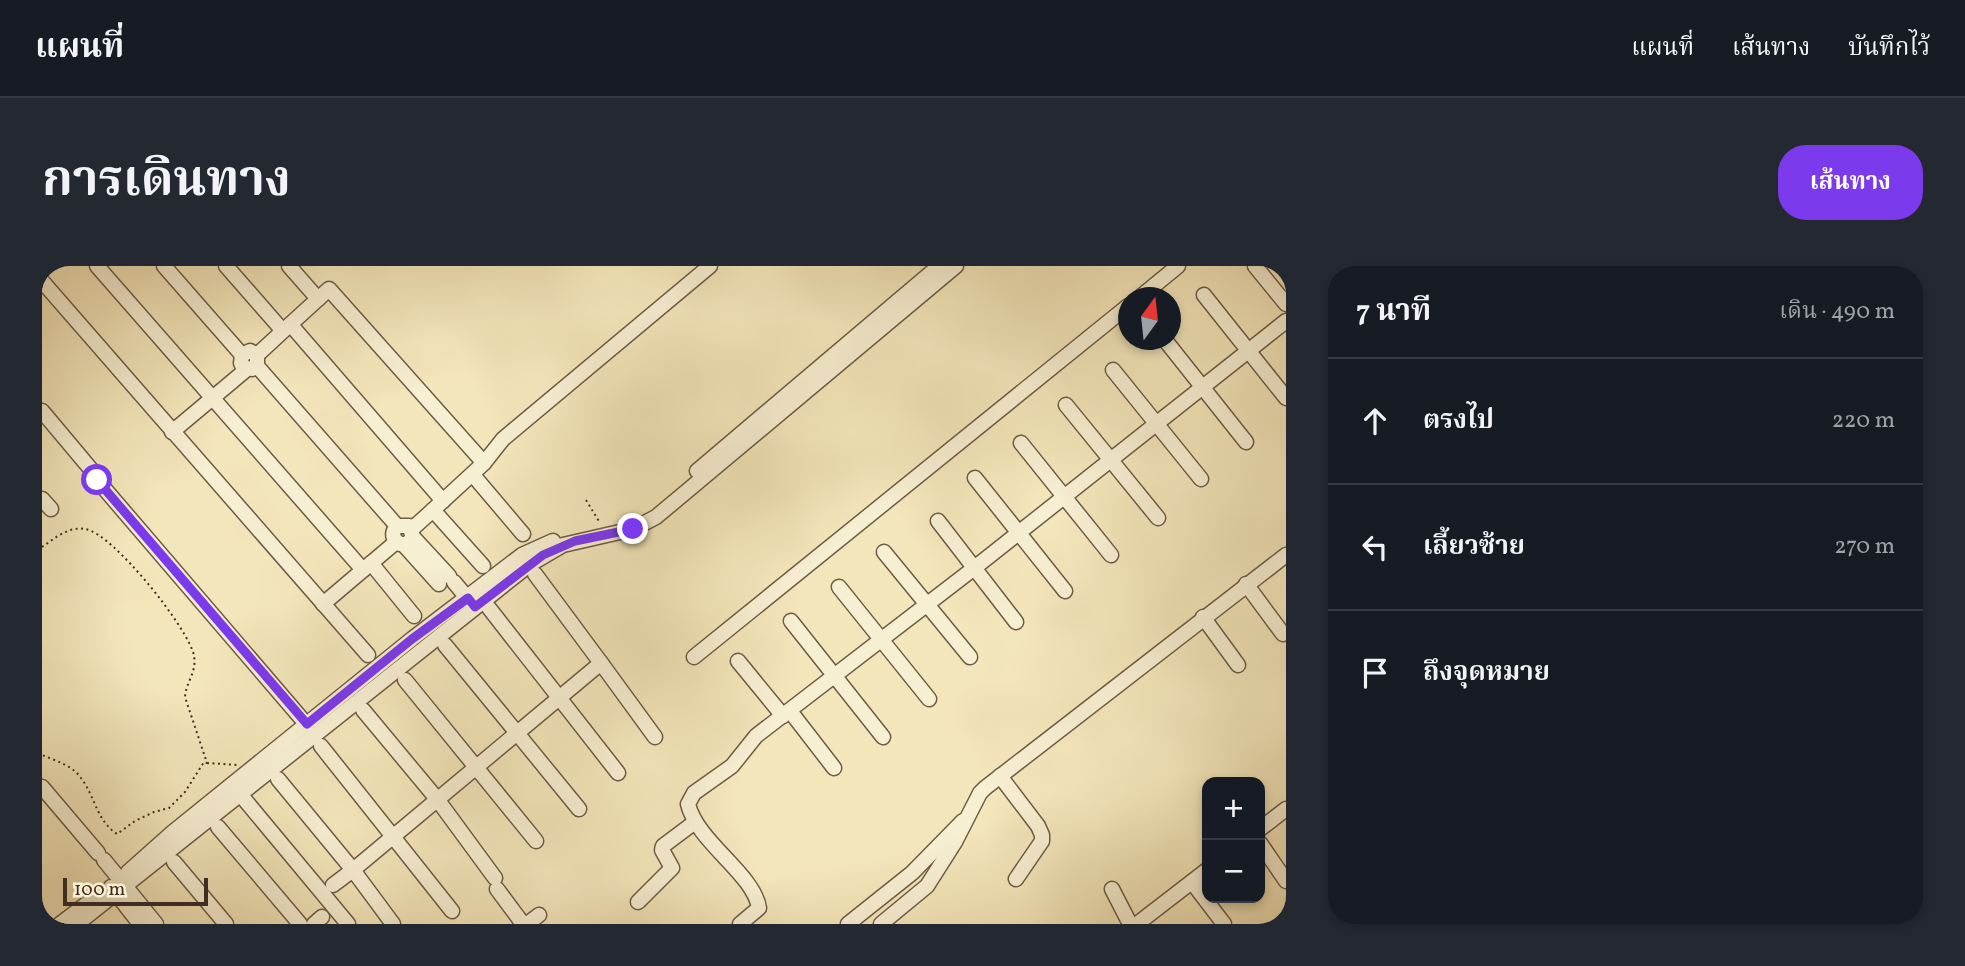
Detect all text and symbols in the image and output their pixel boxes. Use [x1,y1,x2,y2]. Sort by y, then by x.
text: แผนที่ [35,26,124,72]
text: แผนที่ [1631,32,1694,66]
text: เส้นทาง [1732,32,1810,66]
text: บันทึกไว้ [1848,32,1930,66]
button: เส้นทาง [1778,145,1923,220]
text: การเดินทาง [42,148,291,217]
north arrow [1118,287,1181,350]
text: 7 นาที [1356,291,1431,333]
text: เดิน · 490 m [1779,296,1895,328]
icon: ahead [1356,402,1394,440]
text: ตรงไป [1423,403,1494,439]
text: 220 m [1832,405,1895,437]
route start [81,464,112,495]
route end [617,513,648,544]
icon: left [1356,528,1394,566]
text: เลี้ยวซ้าย [1423,529,1525,565]
text: 270 m [1834,531,1895,563]
icon: arrive [1356,654,1394,692]
text: ถึงจุดหมาย [1423,655,1550,691]
map controls [1202,777,1265,903]
button: + [1202,777,1265,840]
button: − [1202,840,1265,903]
scale bar [63,875,208,907]
text: 100 m [74,877,125,903]

